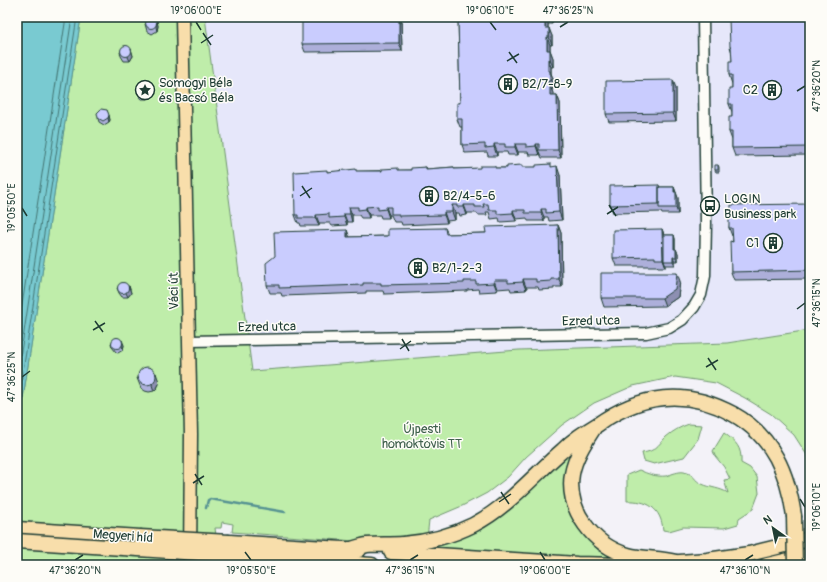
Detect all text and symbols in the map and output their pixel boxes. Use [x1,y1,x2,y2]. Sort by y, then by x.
text: 19°06'00"E [171,5,222,17]
text: 19°06'10"E [466,5,514,17]
text: 47°36'25"N [543,5,594,17]
text: 47°36'20"N [811,60,823,112]
building icon: B2/7-8-9 [497,73,519,95]
place label: Somogyi Béla és Bacsó Béla [159,75,234,106]
place label: B2/7-8-9 [522,76,573,92]
place icon: Somogyi Béla és Bacsó Béla [134,79,156,101]
building icon: C2 [761,79,783,101]
place label: C2 [743,82,758,98]
text: 19°05'50"E [6,183,18,233]
building icon: B2/4-5-6 [418,185,440,207]
place label: B2/4-5-6 [443,188,496,204]
place label: LOGIN Business park [724,191,797,222]
bus stop icon: LOGIN Business park [699,195,721,217]
building icon: C1 [762,232,784,254]
place label: C1 [746,235,759,251]
building icon: B2/1-2-3 [407,257,429,279]
place label: B2/1-2-3 [432,260,482,276]
street label: Váci út [166,271,182,310]
text: 47°36'15"N [811,278,823,328]
street label: Ezred utca [562,312,620,330]
street label: Ezred utca [238,318,296,336]
text: 47°36'25"N [6,351,18,402]
park label: Újpesti homoktövis TT [382,421,462,452]
text: 19°06'10"E [811,483,823,531]
north arrow [753,508,793,548]
text: N [761,512,775,528]
street label: Megyeri híd [92,526,154,546]
text: 47°36'20"N [49,565,101,577]
text: 19°05'50"E [226,565,276,577]
text: 47°36'15"N [386,565,435,577]
text: 19°06'00"E [520,565,571,577]
text: 47°36'10"N [720,565,770,577]

